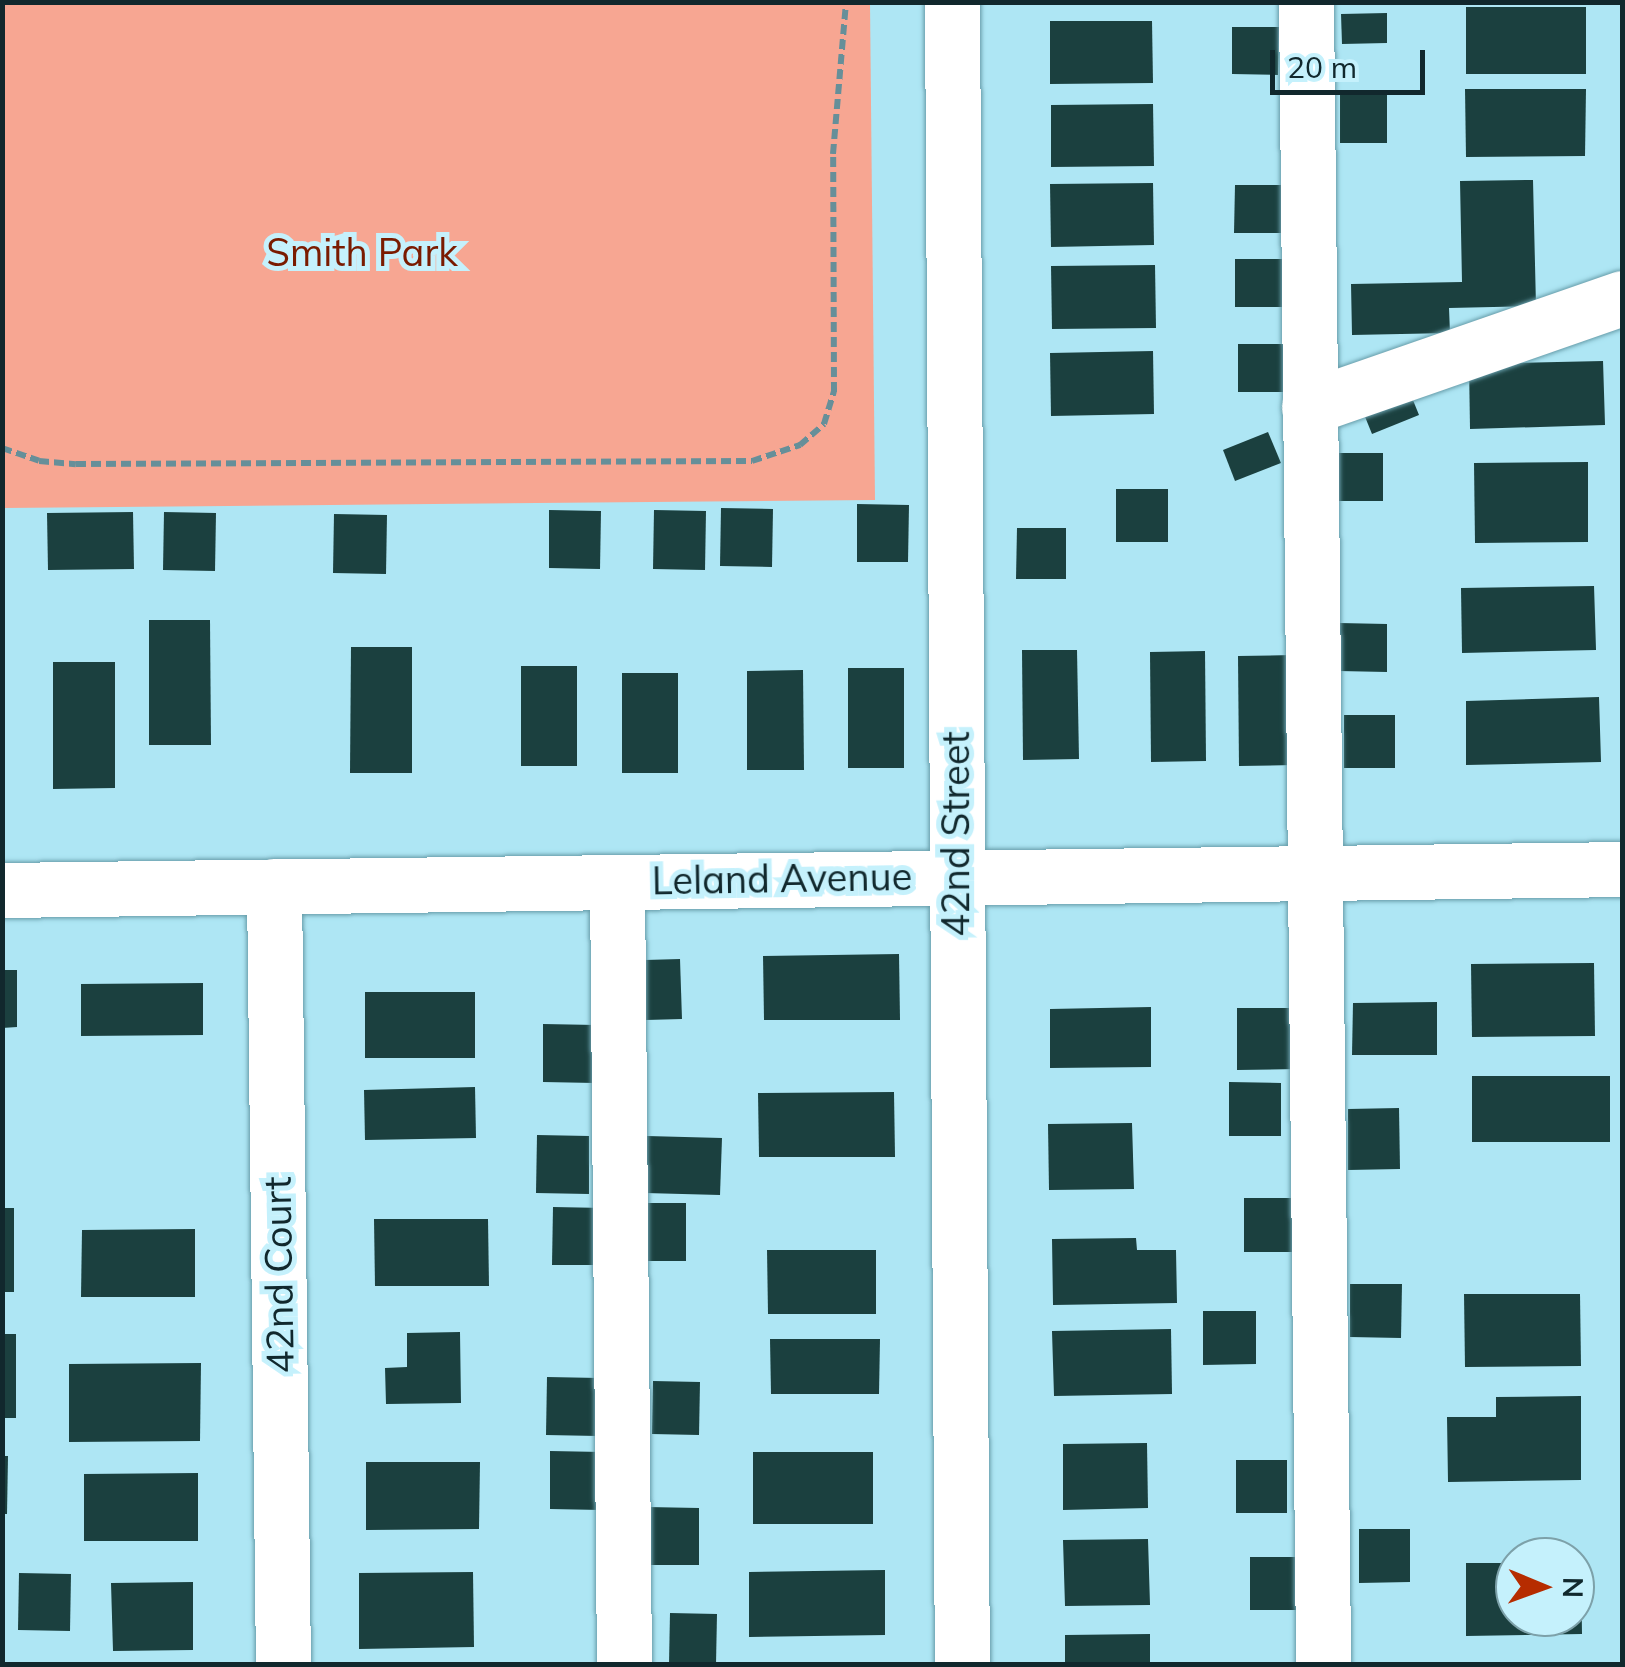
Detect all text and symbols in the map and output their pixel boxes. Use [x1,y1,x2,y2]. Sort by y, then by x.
scale bar [1275,30,1430,92]
text: 20 m [1287,48,1357,86]
park label: Smith Park [266,230,458,276]
street label: 42nd Street [933,731,979,937]
street label: Leland Avenue [651,854,913,904]
street label: 42nd Court [254,1176,304,1374]
north arrow [1495,1537,1595,1637]
text: N [1556,1577,1591,1598]

